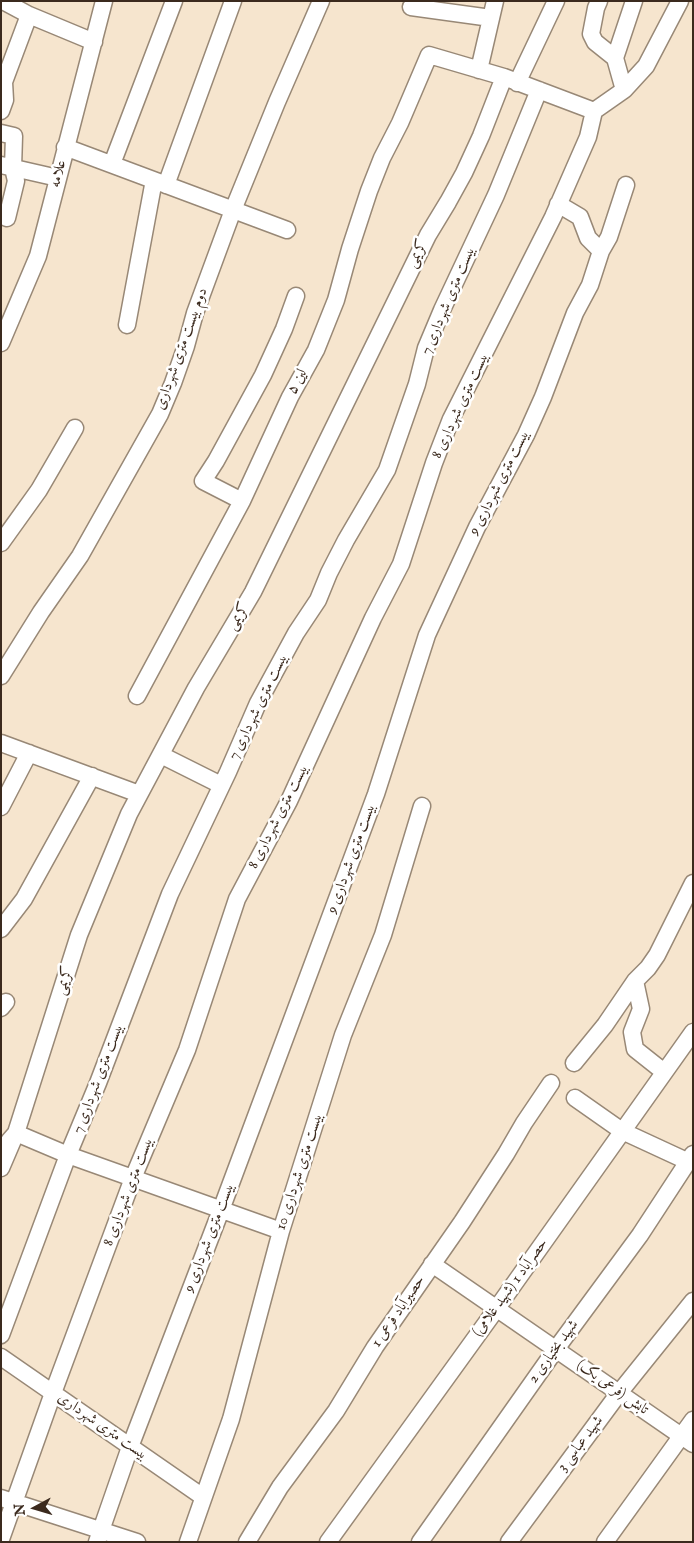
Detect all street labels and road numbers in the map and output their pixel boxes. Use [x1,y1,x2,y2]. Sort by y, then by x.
street label: علامه [47,158,71,190]
street label: کریمی [404,237,432,271]
street label: بیست متری شهرداری 7 [418,244,480,358]
street label: دوم بیست متری شهرداری [152,286,212,412]
street label: بیست متری شهرداری 8 [429,350,493,462]
street label: لین ۵ [284,366,312,398]
street label: بیست متری شهرداری 9 [466,427,534,539]
street label: کریمی [224,600,254,634]
street label: بیست متری شهرداری 7 [225,651,293,763]
street label: بیست متری شهرداری 8 [245,762,313,872]
street label: بیست متری شهرداری 9 [324,802,380,916]
street label: کریمی [52,964,78,998]
street label: بیست متری شهرداری 7 [70,1022,128,1136]
street label: بیست متری شهرداری 10 [273,1111,327,1233]
street label: بیست متری شهرداری 8 [100,1135,158,1249]
street label: بیست متری شهرداری 9 [181,1181,239,1295]
street label: حصرآباد 1 (شهید غلامی) [469,1235,553,1341]
street label: حصیرآباد فرعی 1 [368,1273,430,1351]
street label: شهید بختیاری 2 [525,1317,583,1387]
street label: تابش (فرعی یک) [573,1357,651,1419]
street label: بیست متری شهرداری [54,1389,150,1465]
street label: شهید عباسی 3 [554,1413,608,1475]

